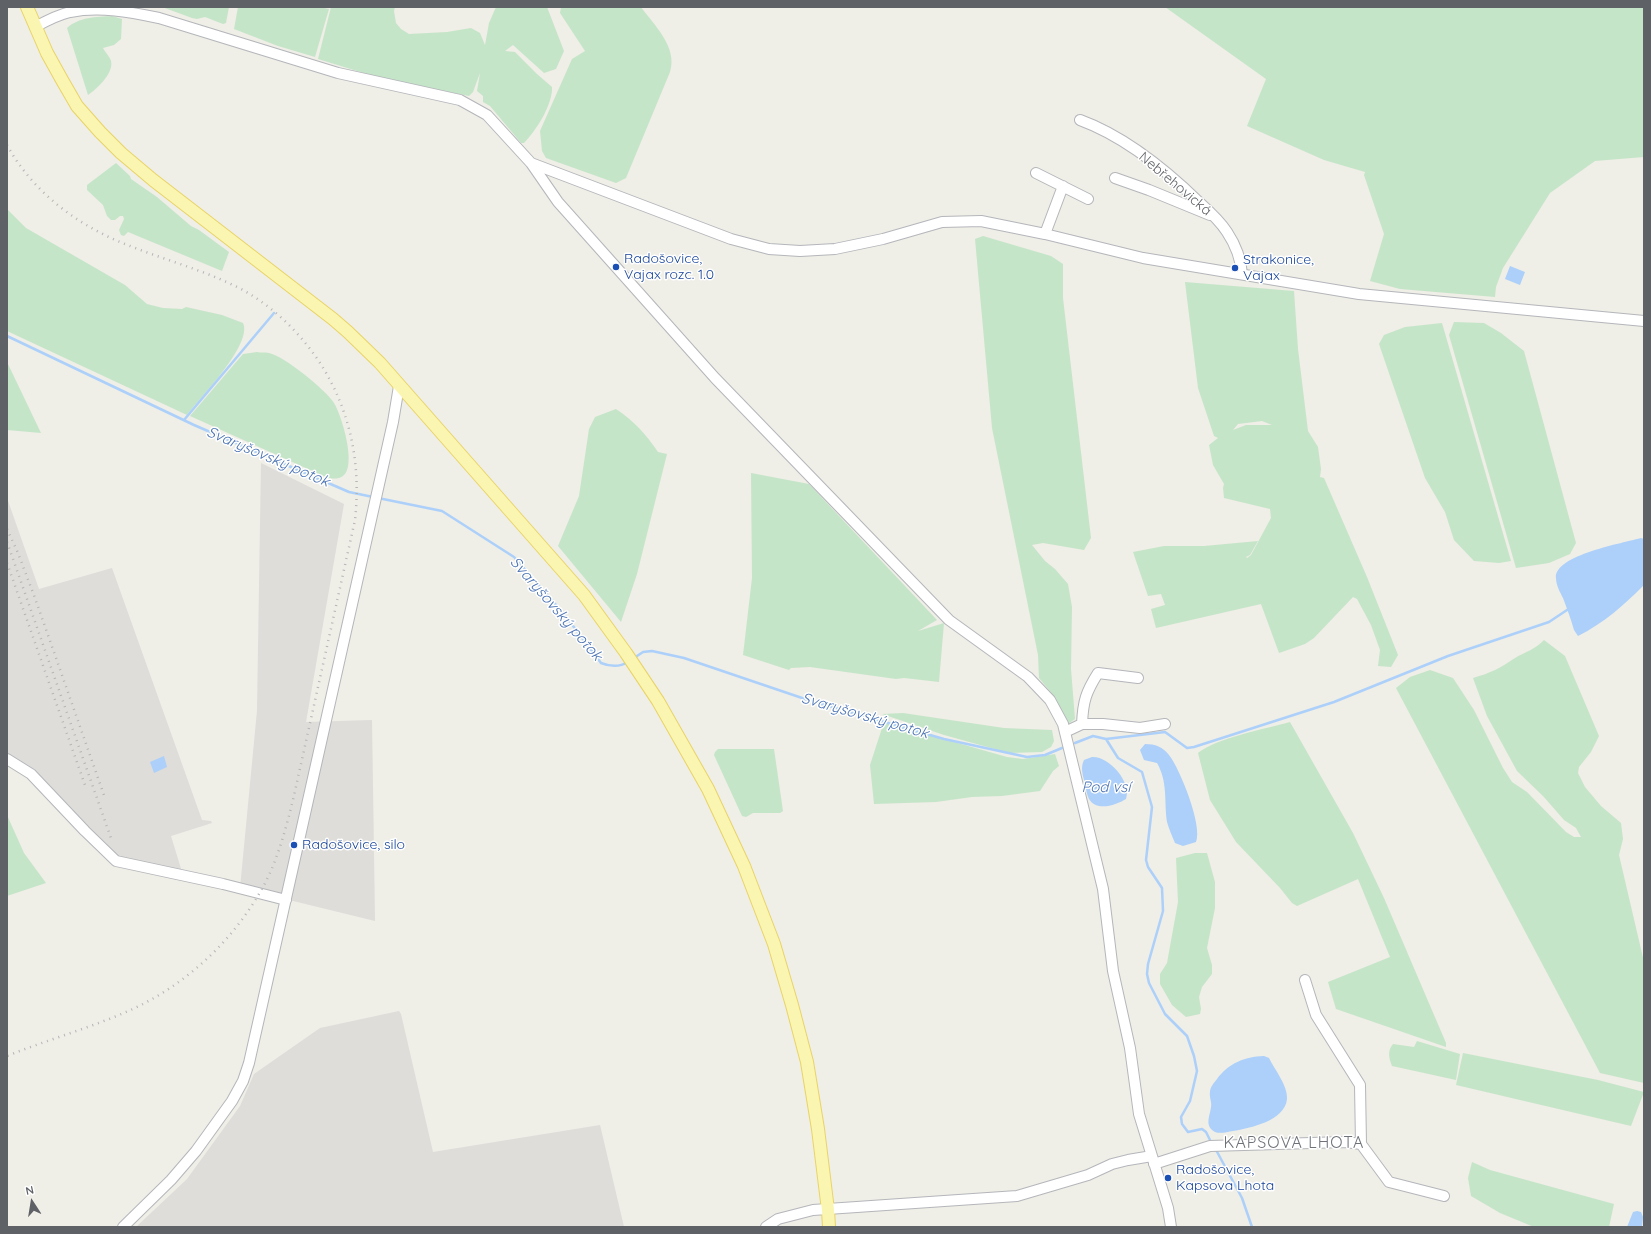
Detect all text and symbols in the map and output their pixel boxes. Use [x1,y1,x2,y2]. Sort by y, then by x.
street label: Nebřehovická [1135,149,1215,219]
place label: Radošovice, Vajax rozc. 1.0 [624,251,714,284]
place label: Strakonice, Vajax [1243,252,1314,284]
marker: Radošovice, Vajax rozc. 1.0 [611,262,621,272]
marker: Strakonice, Vajax [1230,263,1240,273]
water label: Svaryšovský potok [204,423,332,491]
water label: Svaryšovský potok [506,553,606,665]
water label: Svaryšovský potok [799,689,931,743]
water label: Pod vsí [1081,778,1131,796]
place label: Radošovice, silo [302,837,405,853]
marker: Radošovice, silo [289,840,299,850]
district label: KAPSOVA LHOTA [1224,1133,1364,1153]
place label: Radošovice, Kapsova Lhota [1176,1162,1274,1194]
marker: Radošovice, Kapsova Lhota [1163,1173,1173,1183]
north arrow [12,1182,52,1222]
text: N [24,1183,35,1198]

